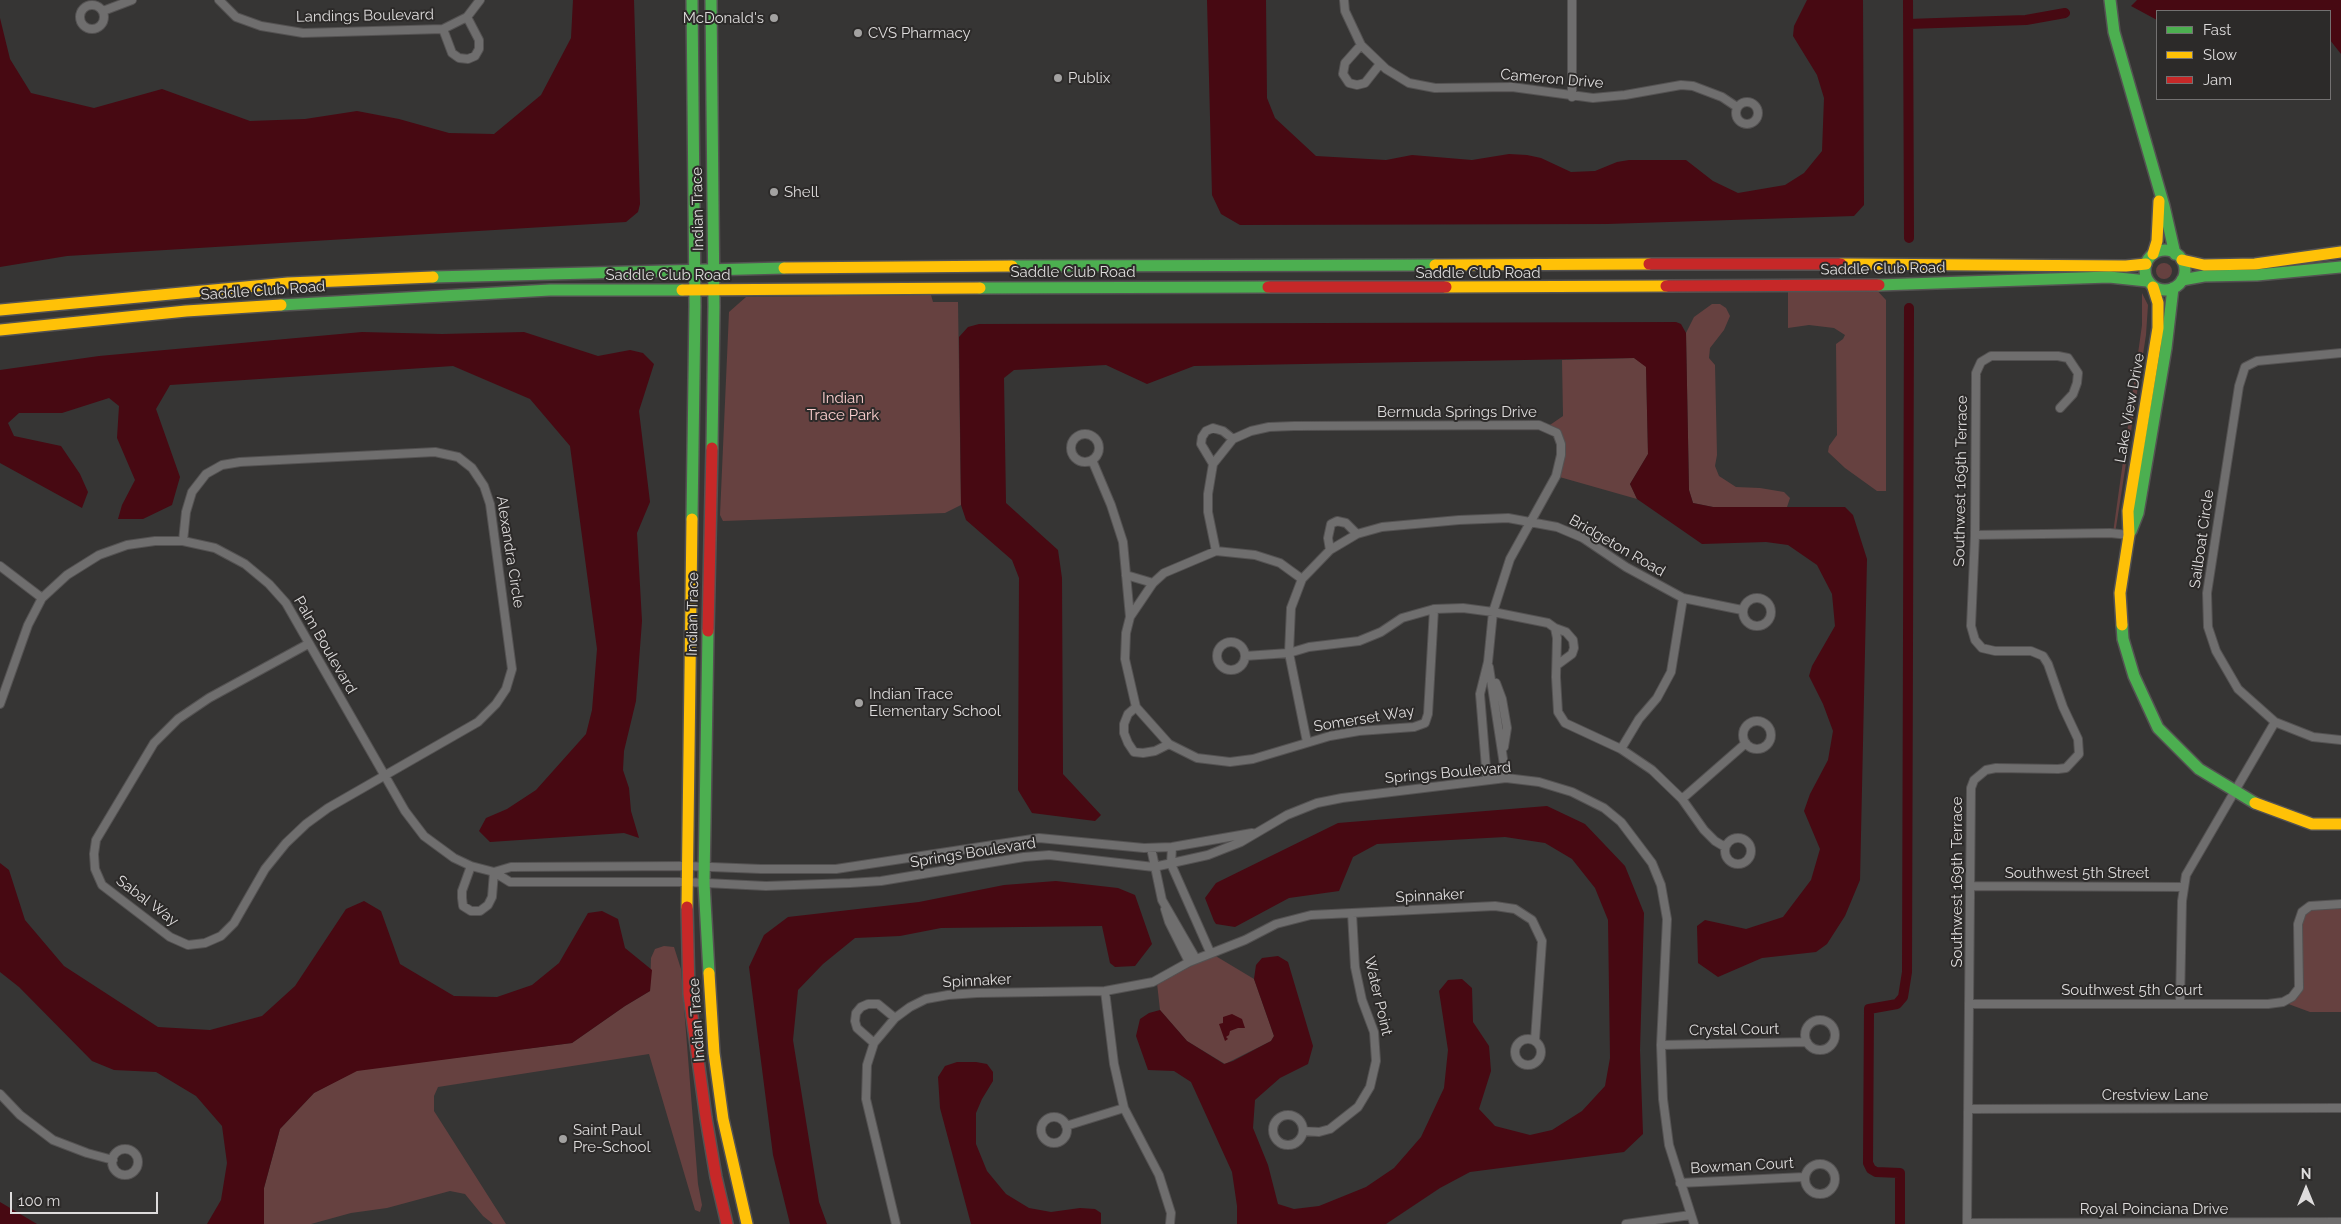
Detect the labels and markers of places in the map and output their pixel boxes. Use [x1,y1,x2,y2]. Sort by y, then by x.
place label: McDonald's [683,9,764,27]
marker: McDonald's [768,12,780,24]
place label: CVS Pharmacy [868,24,971,42]
marker: CVS Pharmacy [852,27,864,39]
place label: Publix [1068,69,1110,87]
marker: Publix [1052,72,1064,84]
place label: Shell [784,183,819,201]
marker: Shell [768,186,780,198]
place label: Indian Trace Elementary School [869,685,1001,720]
marker: Indian Trace Elementary School [853,697,865,709]
place label: Saint Paul Pre-School [573,1121,651,1156]
marker: Saint Paul Pre-School [557,1133,569,1145]

